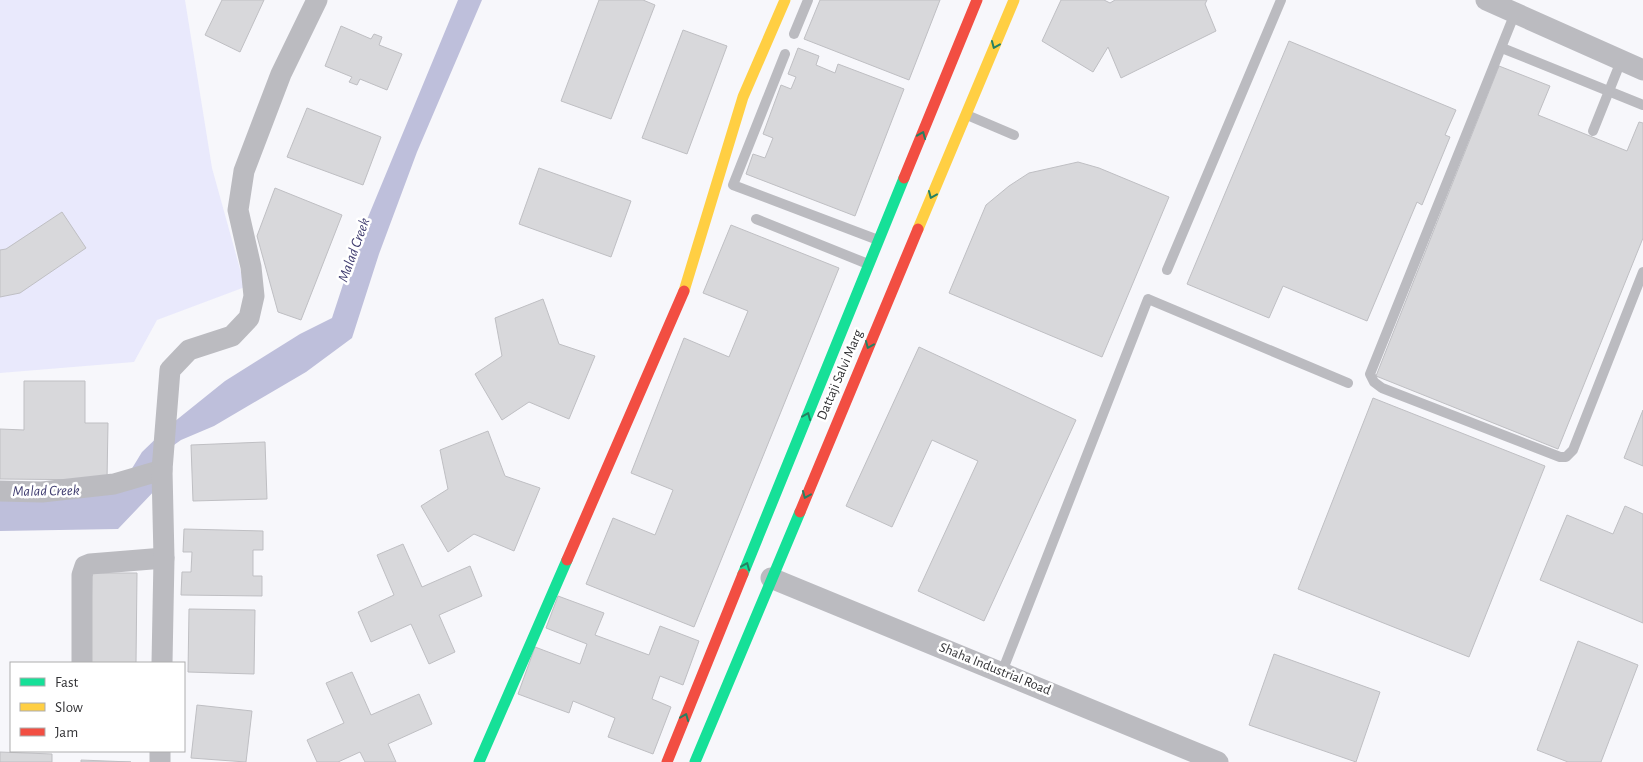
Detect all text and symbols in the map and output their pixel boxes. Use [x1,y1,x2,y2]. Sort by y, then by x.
one-way arrow [990,40,1001,49]
one-way arrow [916,132,926,140]
one-way arrow [928,190,938,199]
water label: Malad Creek [335,216,373,284]
street label: Dattaji Salvi Marg [815,328,865,422]
one-way arrow [865,340,876,349]
one-way arrow [801,412,812,421]
water label: Malad Creek [12,483,80,499]
one-way arrow [802,490,813,499]
one-way arrow [740,562,750,571]
street label: Shaha Industrial Road [937,640,1053,698]
legend [10,662,185,752]
text: Fast [55,675,79,690]
text: Slow [55,700,83,715]
one-way arrow [679,713,689,722]
text: Jam [55,725,78,740]

